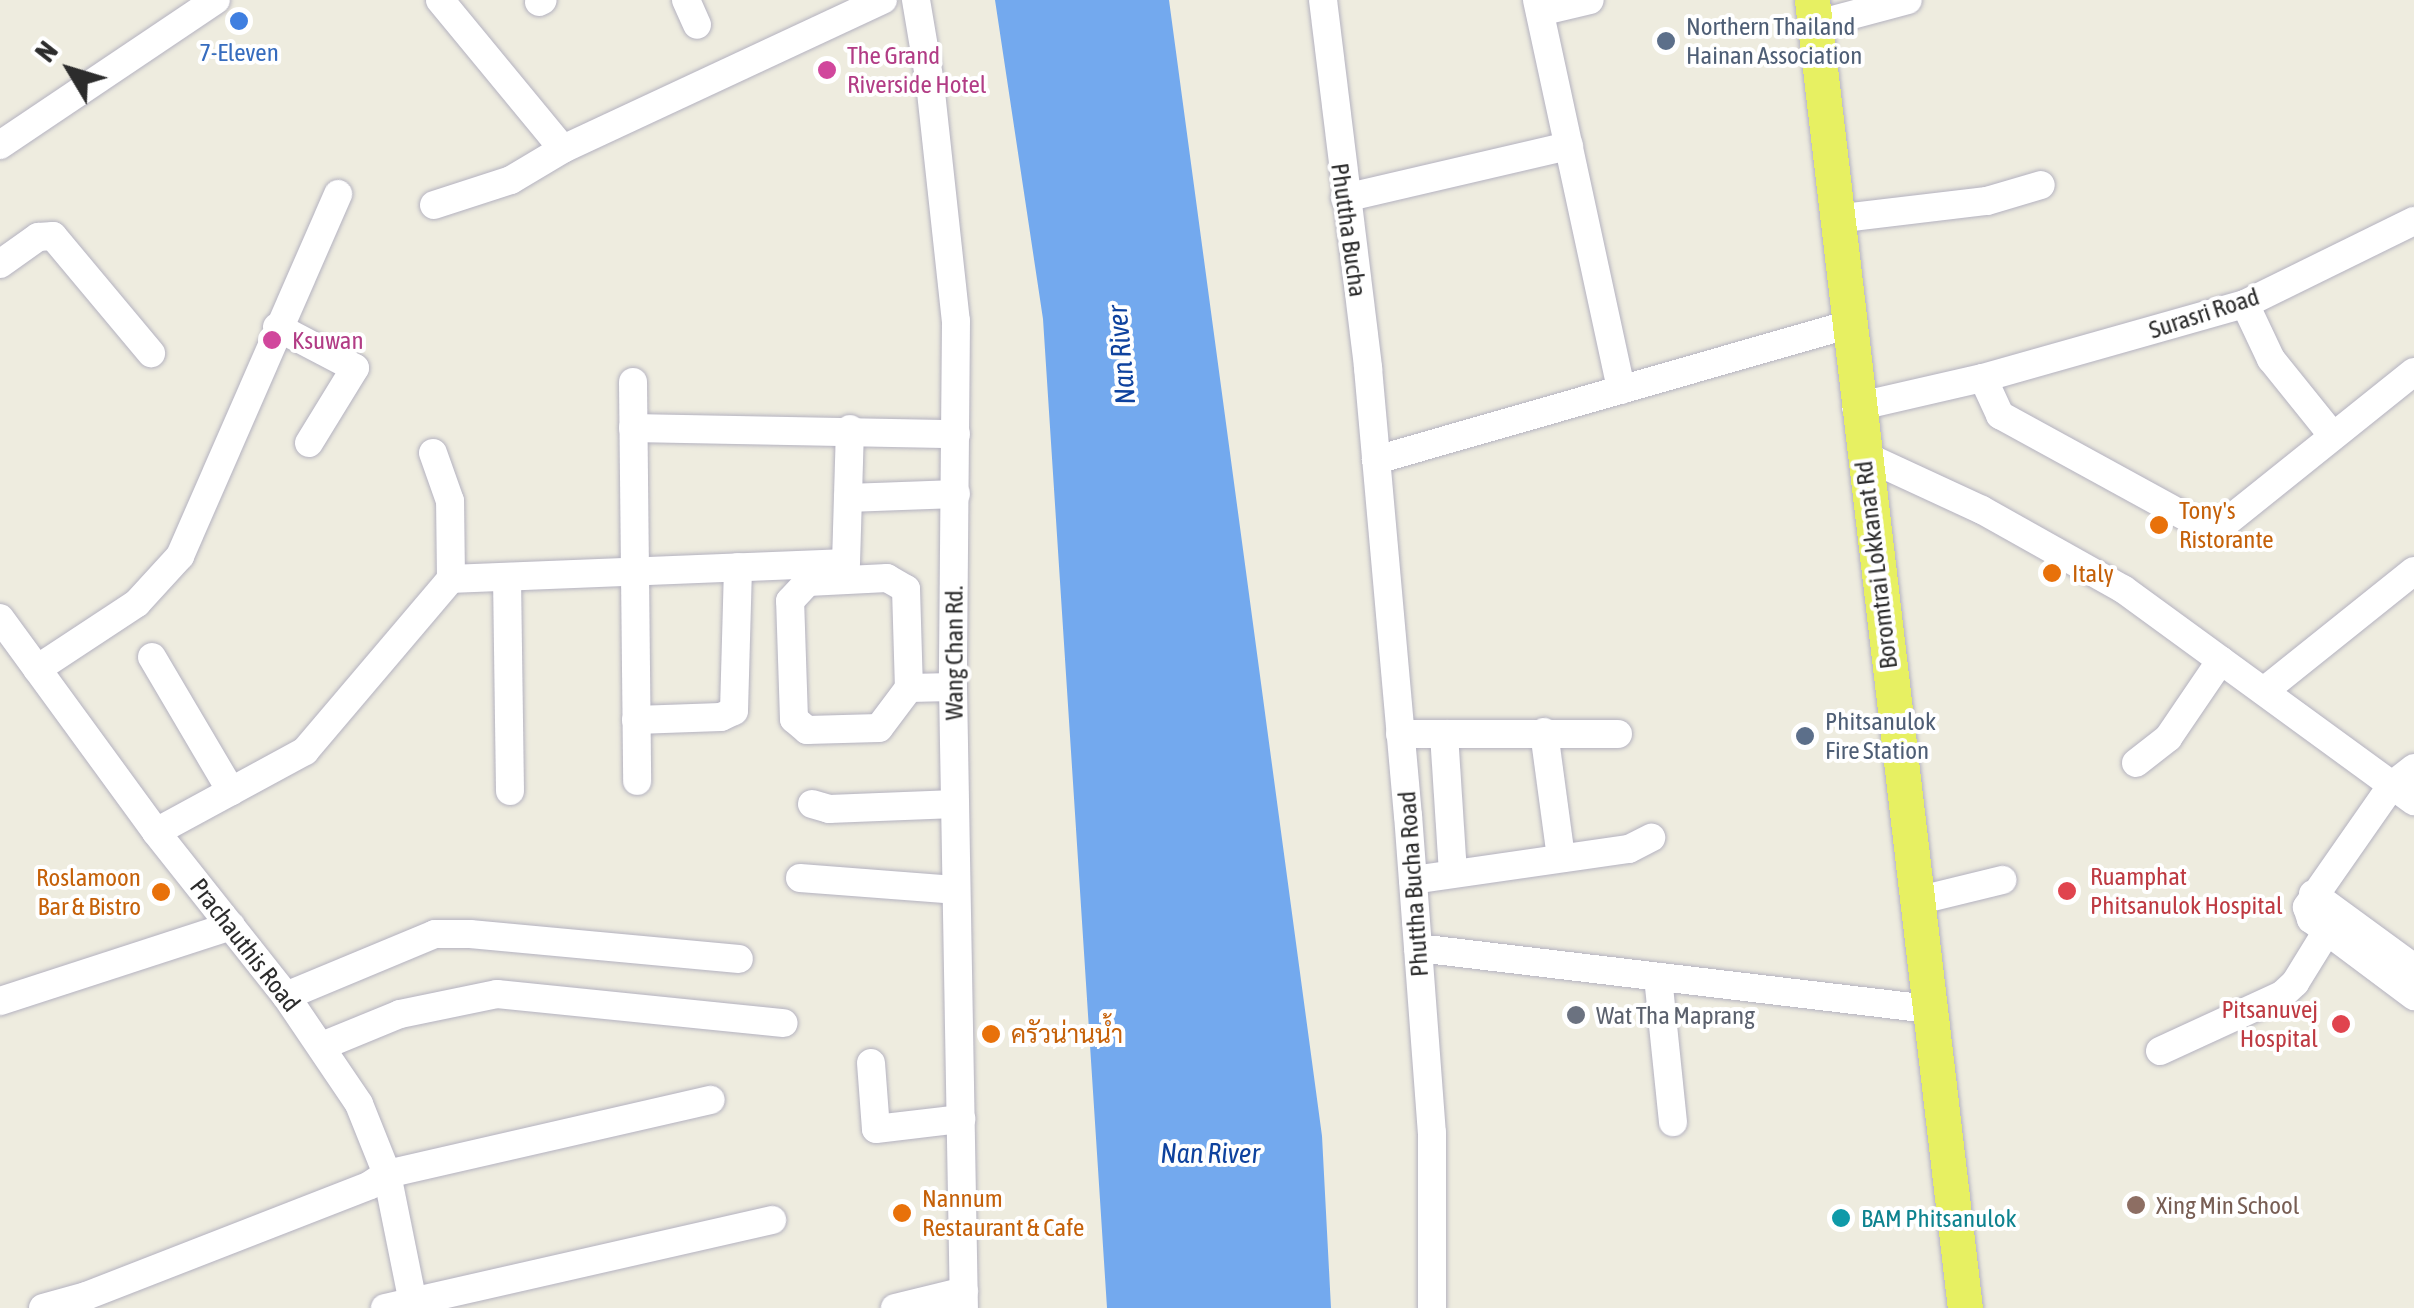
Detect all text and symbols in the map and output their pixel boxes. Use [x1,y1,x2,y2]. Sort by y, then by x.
marker: 7-Eleven [228,10,250,32]
place label: Northern Thailand Hainan Association [1686,12,1862,71]
north arrow [20,20,120,120]
marker: Northern Thailand Hainan Association [1655,30,1677,52]
text: N [29,35,64,68]
place label: 7-Eleven [199,37,279,67]
place label: The Grand Riverside Hotel [847,41,986,100]
marker: The Grand Riverside Hotel [816,59,838,81]
street label: Phuttha Bucha [1325,161,1373,299]
street label: Surasri Road [2145,281,2263,345]
water label: Nan River [1100,304,1142,406]
place label: Ksuwan [292,325,364,355]
marker: Ksuwan [261,329,283,351]
street label: Boromtrai Lokkanat Rd [1848,459,1904,671]
place label: Tony's Ristorante [2179,496,2274,555]
marker: Tony's Ristorante [2148,514,2170,536]
place label: Italy [2072,558,2114,588]
marker: Italy [2041,562,2063,584]
street label: Wang Chan Rd. [939,586,969,720]
place label: Phitsanulok Fire Station [1825,707,1936,766]
marker: Phitsanulok Fire Station [1794,725,1816,747]
street label: Phuttha Bucha Road [1392,790,1434,978]
place label: Ruamphat Phitsanulok Hospital [2090,862,2283,921]
place label: Roslamoon Bar & Bistro [36,863,141,922]
street label: Prachauthis Road [184,872,306,1018]
marker: Ruamphat Phitsanulok Hospital [2054,878,2080,904]
marker: Roslamoon Bar & Bistro [150,881,172,903]
place label: Pitsanuvej Hospital [2222,995,2318,1054]
place label: Wat Tha Maprang [1596,1000,1755,1030]
marker: Wat Tha Maprang [1565,1004,1587,1026]
marker: Pitsanuvej Hospital [2328,1011,2354,1037]
place label: ครัวน่านน้ำ [1011,1019,1123,1049]
marker: ครัวน่านน้ำ [980,1023,1002,1045]
water label: Nan River [1160,1136,1260,1170]
place label: Nannum Restaurant & Cafe [922,1184,1084,1243]
place label: Xing Min School [2156,1190,2299,1220]
marker: Xing Min School [2125,1194,2147,1216]
marker: Nannum Restaurant & Cafe [891,1202,913,1224]
place label: BAM Phitsanulok [1861,1203,2016,1233]
marker: BAM Phitsanulok [1830,1207,1852,1229]

